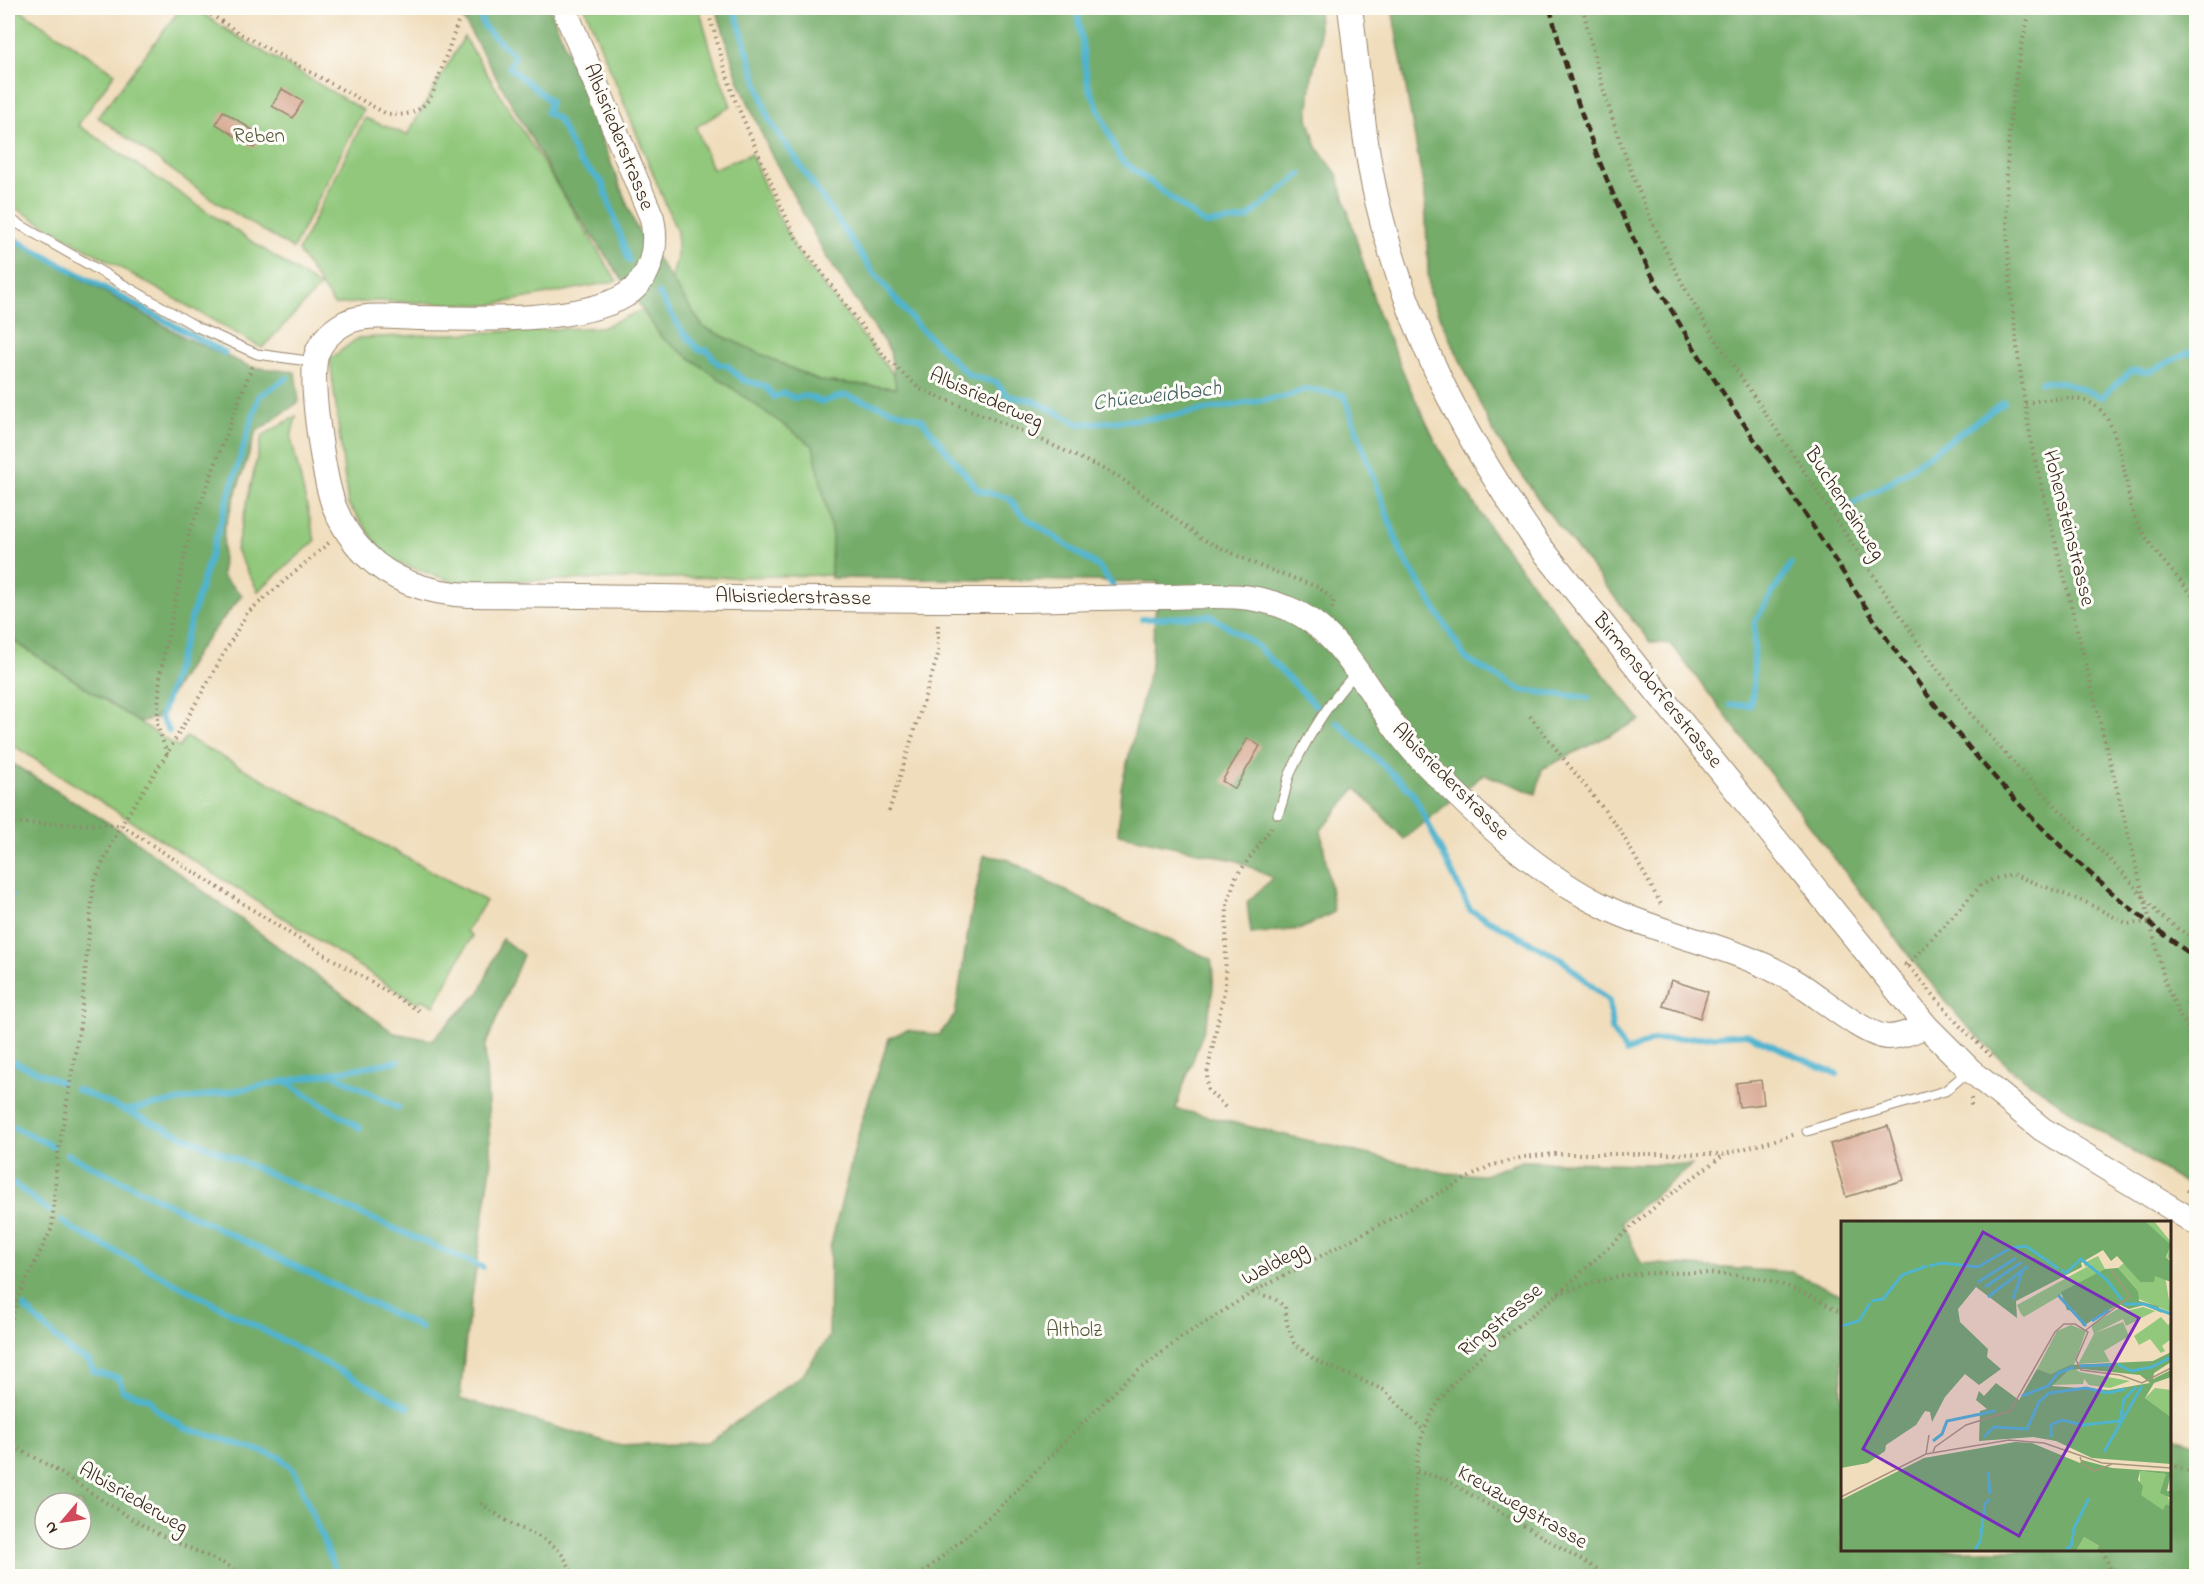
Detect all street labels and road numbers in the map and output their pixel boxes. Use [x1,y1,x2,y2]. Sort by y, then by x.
street label: Albisriederstrasse [575,59,661,215]
street label: Albisriederweg [923,360,1048,439]
street label: Buchenrainweg [1794,441,1892,568]
street label: Hohensteinstrasse [2034,447,2102,610]
street label: Albisriederstrasse [715,582,872,614]
street label: Birmensdorferstrasse [1584,606,1730,776]
street label: Albisriederstrasse [1384,716,1516,848]
street label: Waldegg [1236,1234,1314,1296]
street label: Ringstrasse [1452,1276,1551,1367]
street label: Albisriederweg [72,1455,193,1544]
street label: Kreuzwegstrasse [1450,1459,1593,1559]

